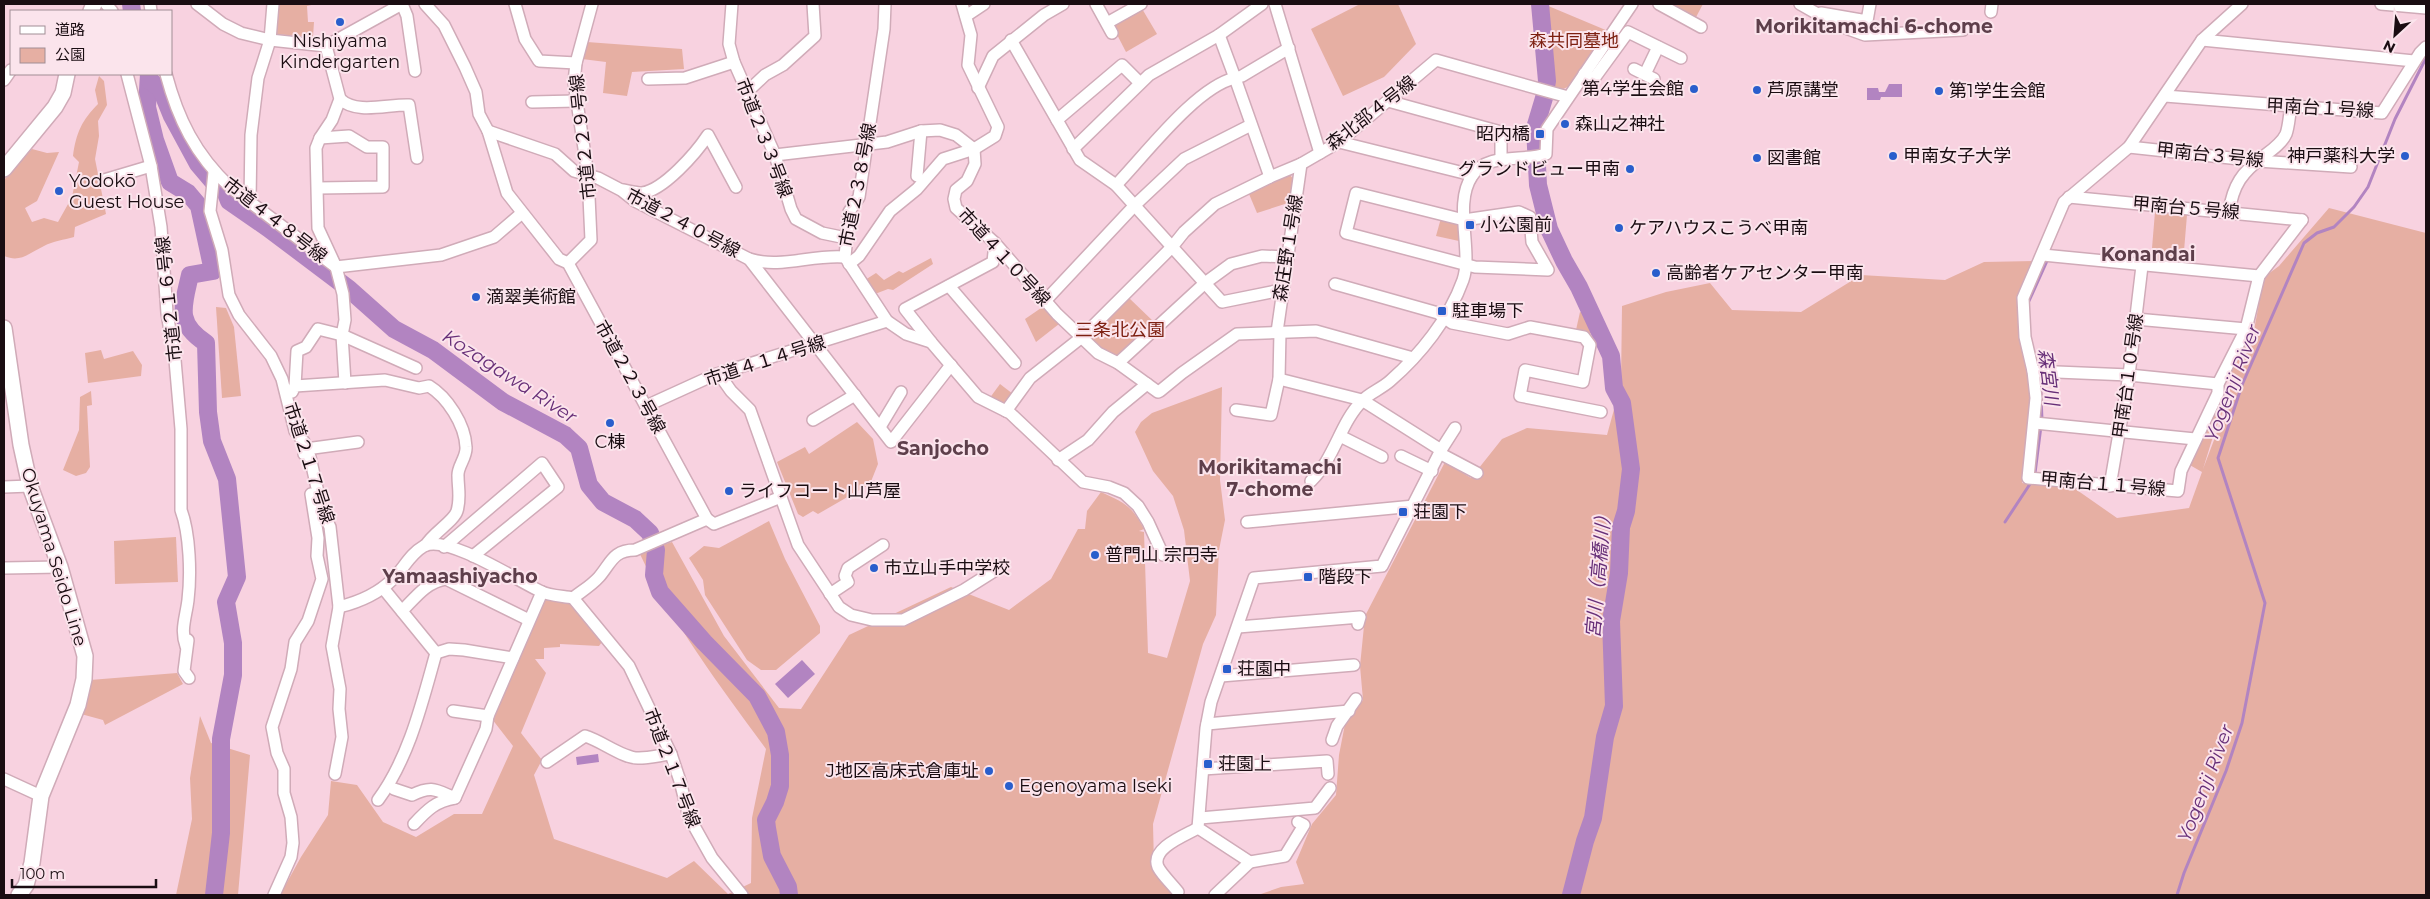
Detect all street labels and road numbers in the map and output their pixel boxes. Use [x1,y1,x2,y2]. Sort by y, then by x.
street label: 森北部４号線 [1322,71,1420,155]
street label: 市道２２９号線 [565,73,601,201]
street label: 市道２３３号線 [731,75,797,201]
street label: 甲南台１号線 [2265,94,2375,122]
street label: 市道２３８号線 [835,121,881,249]
street label: 甲南台３号線 [2155,138,2265,172]
street label: 市道４４８号線 [219,173,331,267]
street label: 市道２４０号線 [622,184,744,262]
street label: 甲南台５号線 [2131,192,2241,224]
street label: 森庄野１号線 [1269,193,1307,303]
street label: 市道４１０号線 [953,203,1055,311]
street label: 市道２１６号線 [151,235,187,363]
street label: 甲南台１０号線 [2108,312,2148,440]
street label: 市道２２３号線 [590,317,670,437]
street label: 市道４１４号線 [702,331,828,391]
street label: 市道２１７号線 [279,400,339,526]
street label: Okuyama Seido Line [16,465,92,649]
street label: 甲南台１１号線 [2039,468,2167,500]
street label: 市道２１７号線 [639,705,705,831]

